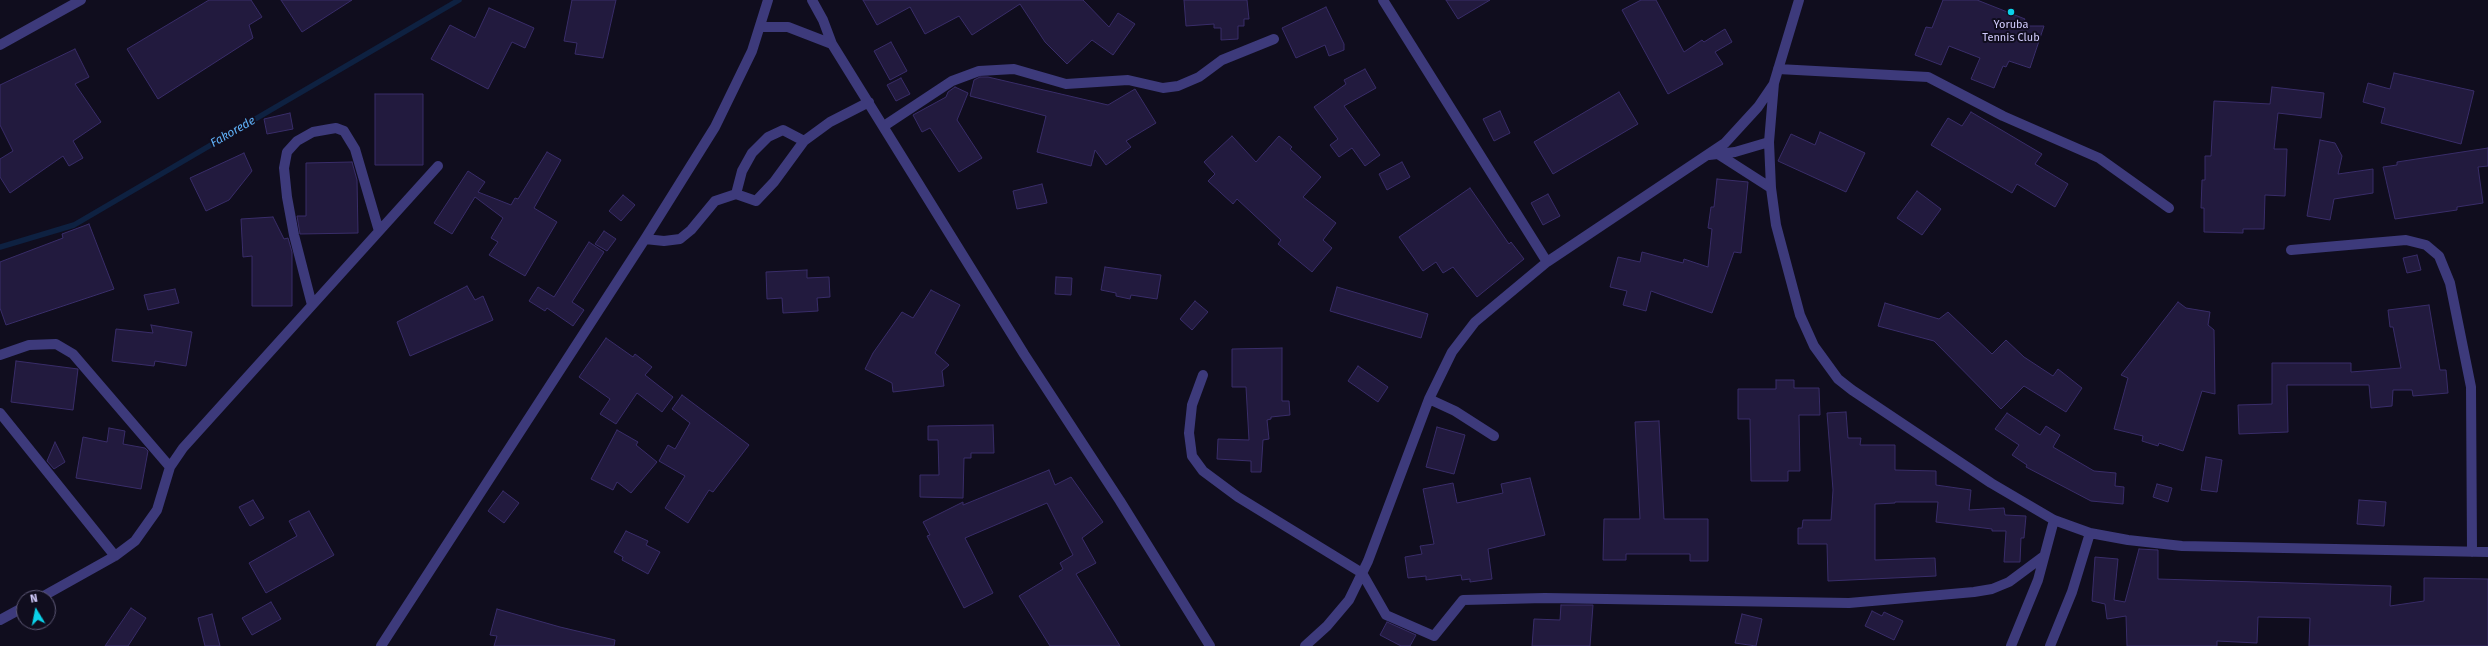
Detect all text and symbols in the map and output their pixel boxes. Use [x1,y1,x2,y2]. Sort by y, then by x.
marker: Yoruba Tennis Club [2006,7,2016,17]
place label: Yoruba Tennis Club [1982,18,2040,44]
water label: Fakorede [208,113,258,151]
north arrow [16,590,56,630]
text: N [29,592,39,606]

